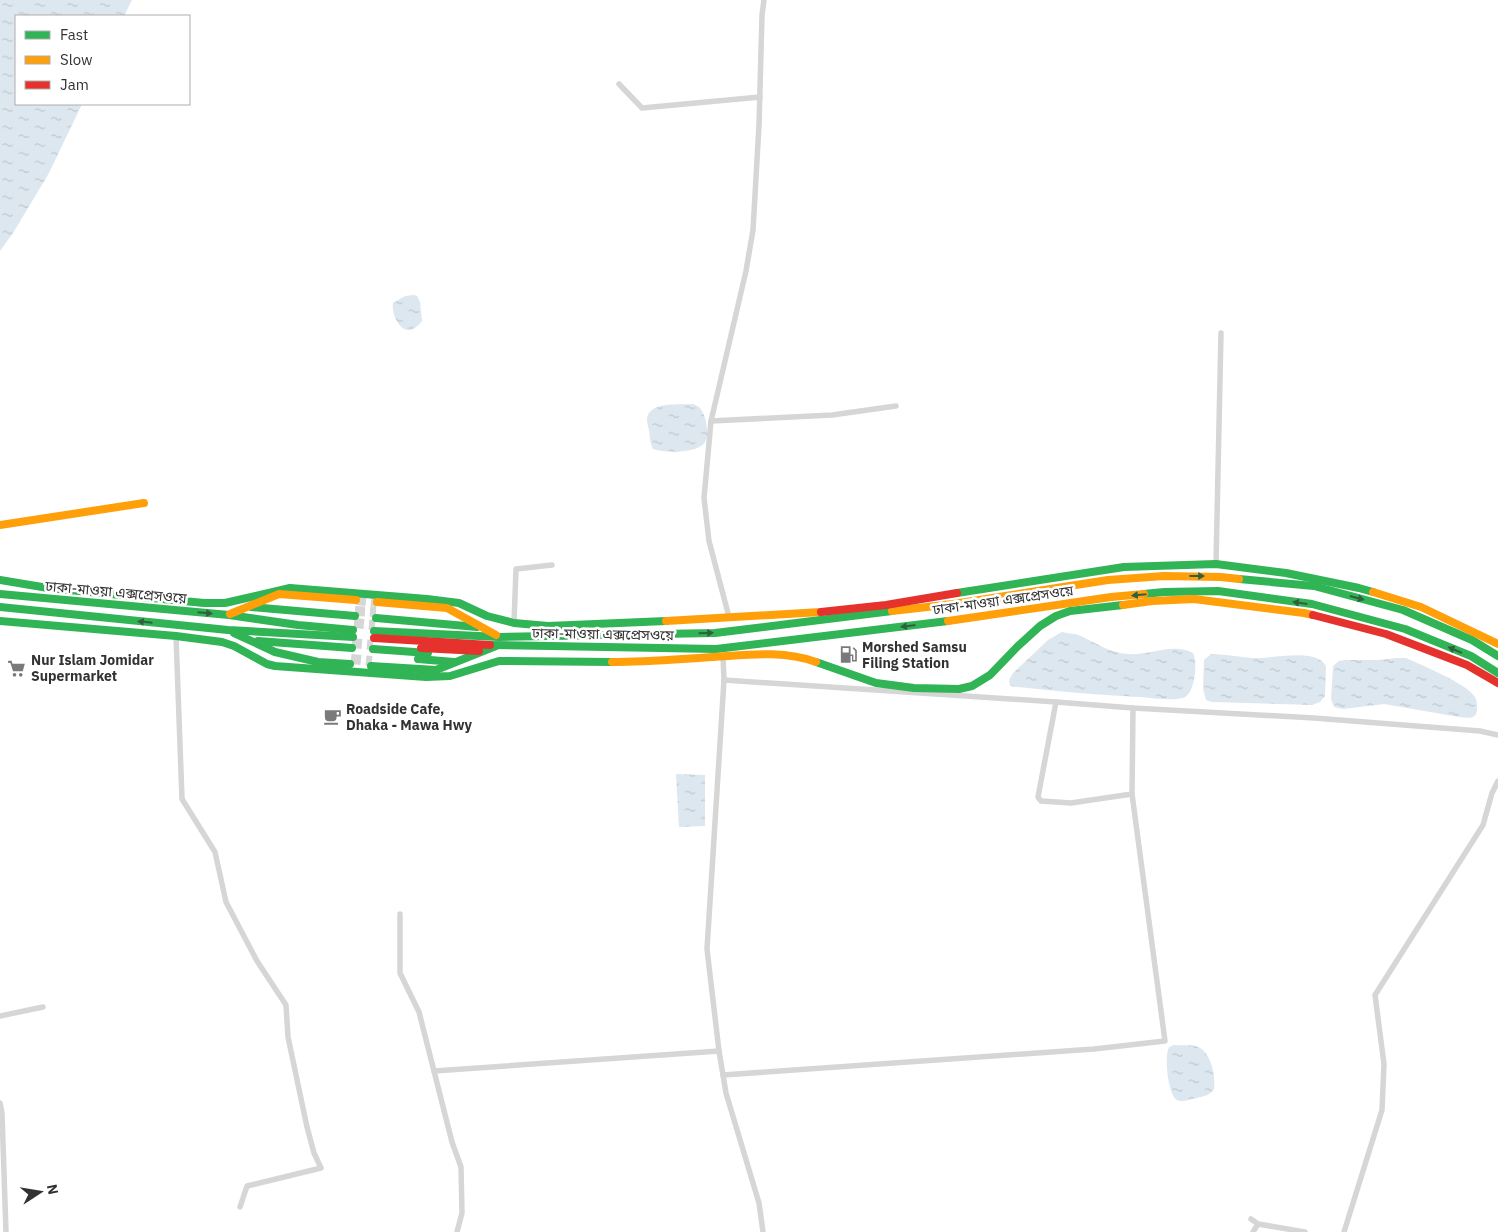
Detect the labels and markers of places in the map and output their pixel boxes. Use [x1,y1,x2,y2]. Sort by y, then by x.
place label: Morshed Samsu Filing Station [862,638,967,672]
fuel station icon: Morshed Samsu Filing Station [838,645,858,665]
place label: Nur Islam Jomidar Supermarket [31,651,154,685]
supermarket icon: Nur Islam Jomidar Supermarket [7,658,27,678]
place label: Roadside Cafe, Dhaka - Mawa Hwy [346,700,472,734]
cafe icon: Roadside Cafe, Dhaka - Mawa Hwy [322,707,342,727]

